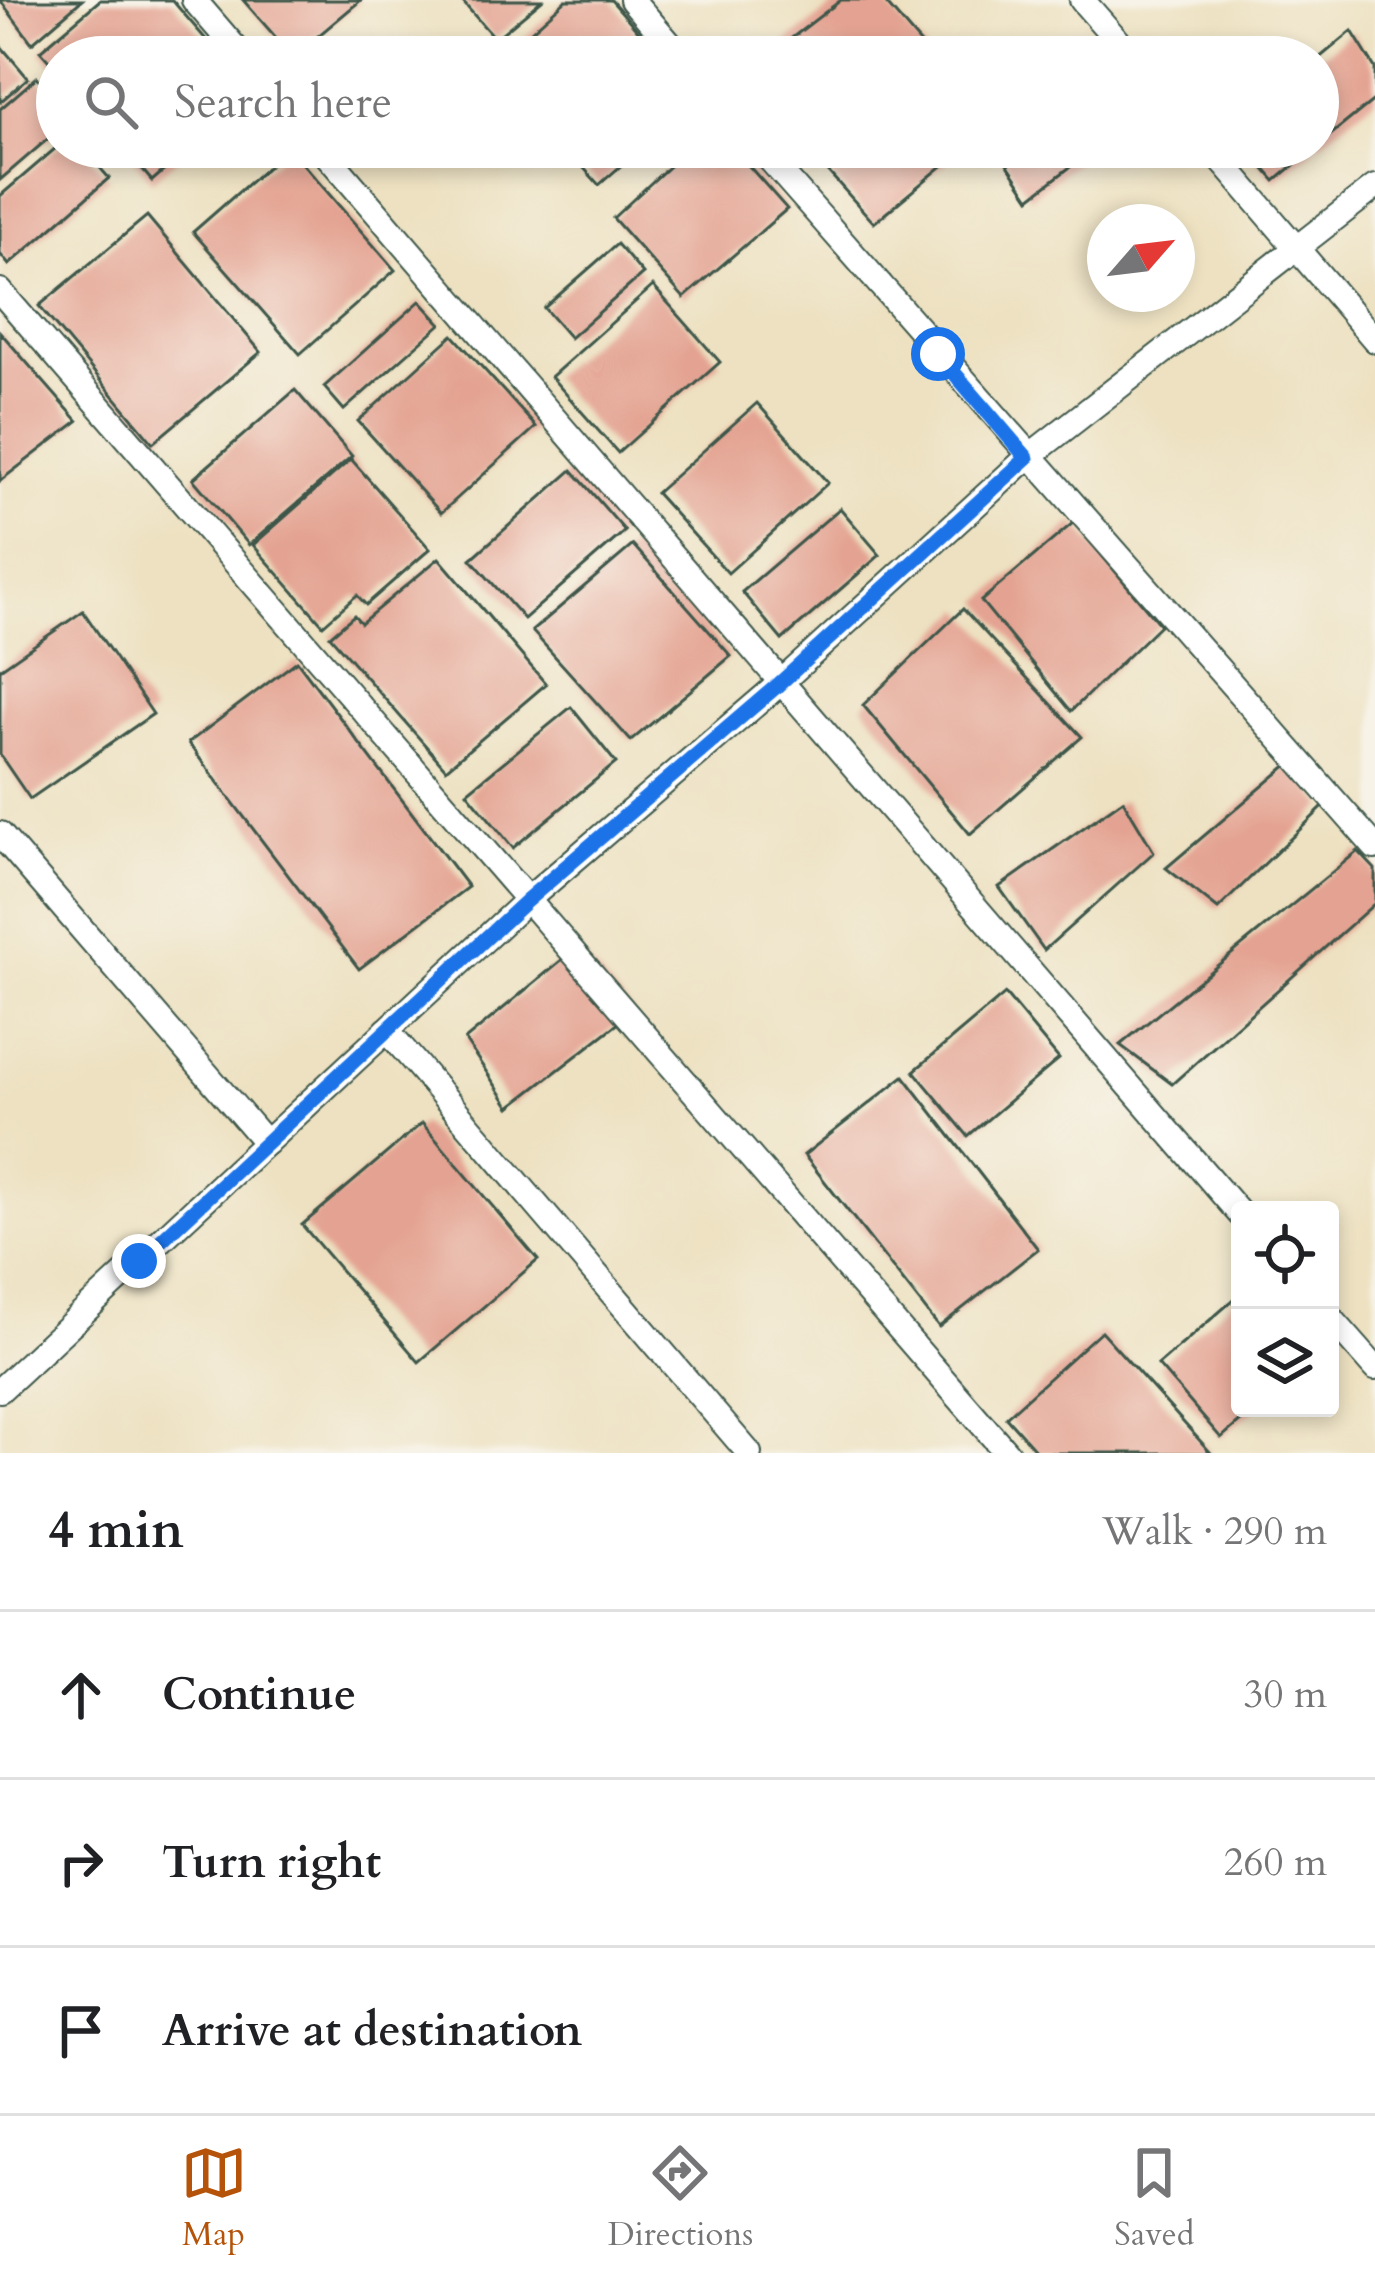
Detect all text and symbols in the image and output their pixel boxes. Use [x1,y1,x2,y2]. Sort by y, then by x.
search box [36,36,1339,168]
icon: search [78,69,144,135]
text: Search here [174,72,392,133]
north arrow [1087,204,1195,312]
route start [911,327,965,381]
map controls [1231,1201,1339,1417]
button: locate [1231,1201,1339,1309]
route end [112,1234,166,1288]
button: layers [1231,1309,1339,1417]
text: 4 min [48,1496,184,1566]
text: Walk · 290 m [1102,1505,1327,1558]
icon: ahead [48,1662,114,1728]
text: Continue [162,1664,356,1725]
text: 30 m [1244,1668,1327,1721]
icon: right [48,1830,114,1896]
text: Turn right [162,1832,381,1893]
text: 260 m [1224,1836,1327,1889]
icon: arrive [48,1998,114,2064]
text: Arrive at destination [162,2000,582,2061]
tab: Map [181,2140,247,2257]
tab: Directions [608,2140,753,2257]
tab: Saved [1114,2140,1194,2257]

